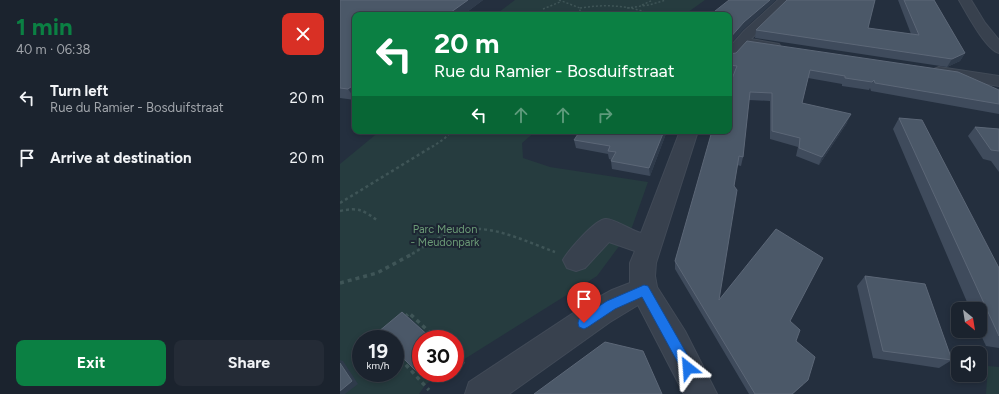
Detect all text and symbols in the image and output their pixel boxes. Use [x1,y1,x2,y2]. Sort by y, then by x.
text: 1 min [16,12,73,41]
button: close [282,13,324,55]
text: 20 m [434,26,499,60]
icon: left [368,28,420,80]
text: 40 m · 06:38 [16,42,90,57]
text: Rue du Ramier - Bosduifstraat [434,60,675,82]
text: Turn left [50,82,108,100]
icon: left [16,87,38,109]
text: 20 m [290,89,324,107]
text: Rue du Ramier - Bosduifstraat [50,100,224,115]
icon: left [468,104,490,126]
icon: ahead [510,104,532,126]
icon: ahead [552,104,574,126]
icon: right [594,104,616,126]
icon: arrive [16,147,38,169]
text: Arrive at destination [50,149,191,167]
text: 20 m [290,149,324,167]
park label: Parc Meudon - Meudonpark [411,223,480,249]
pin [567,282,601,323]
icon: arrive [573,288,595,310]
north arrow [951,302,987,338]
map controls [951,302,987,382]
speed limit sign: 30 [412,330,464,382]
text: 19 [368,339,388,363]
button: Exit [16,340,166,386]
button: Share [174,340,324,386]
button: sound [951,346,987,382]
position arrow [667,347,709,389]
text: km/h [367,359,389,372]

